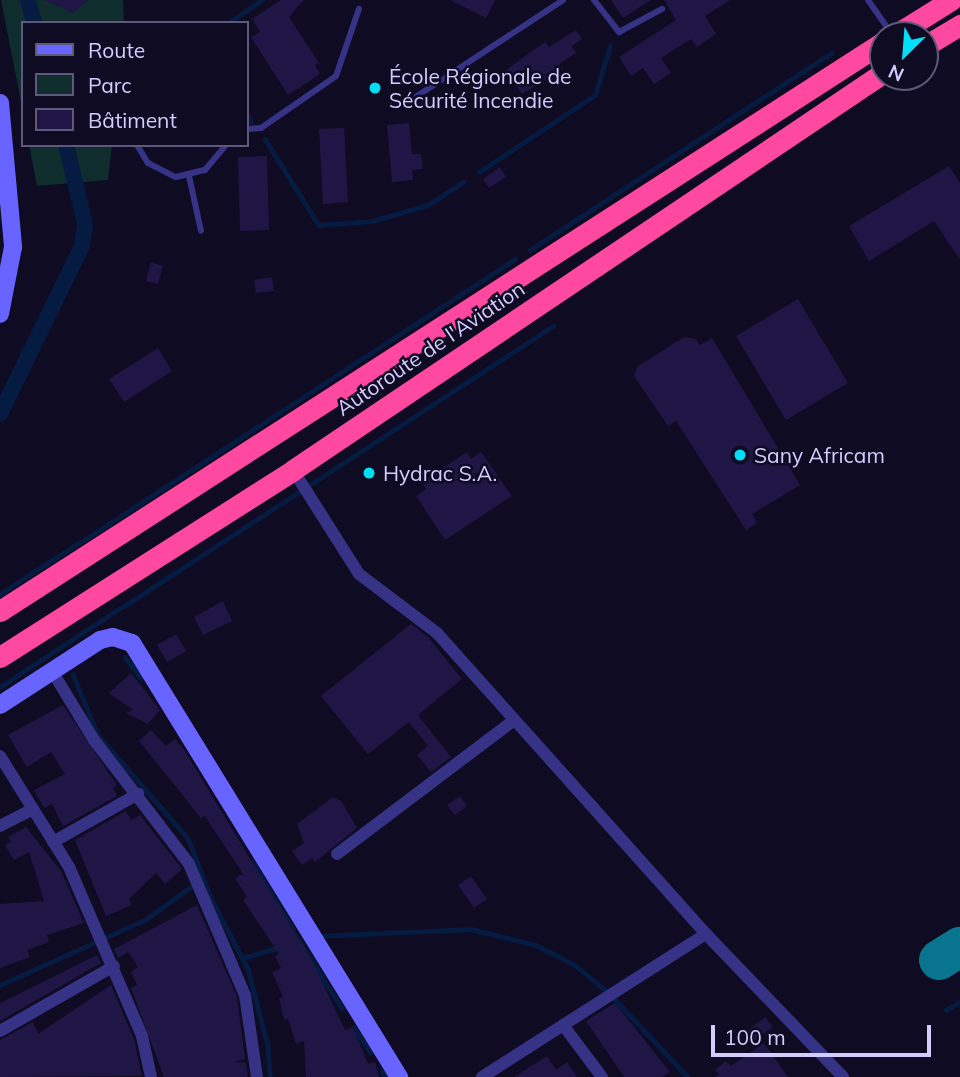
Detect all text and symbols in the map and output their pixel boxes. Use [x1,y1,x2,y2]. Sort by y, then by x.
legend [21,21,248,147]
north arrow [869,21,939,91]
text: Route [88,37,145,63]
text: N [884,59,908,87]
place label: École Régionale de Sécurité Incendie [389,63,572,113]
text: Parc [88,72,132,98]
marker: École Régionale de Sécurité Incendie [367,80,383,96]
text: Bâtiment [88,107,177,133]
street label: Autoroute de l'Aviation [331,275,529,421]
place label: Sany Africam [754,442,885,468]
marker: Sany Africam [732,447,748,463]
place label: Hydrac S.A. [383,460,497,486]
marker: Hydrac S.A. [361,465,377,481]
scale bar [715,1010,936,1054]
text: 100 m [724,1024,786,1050]

